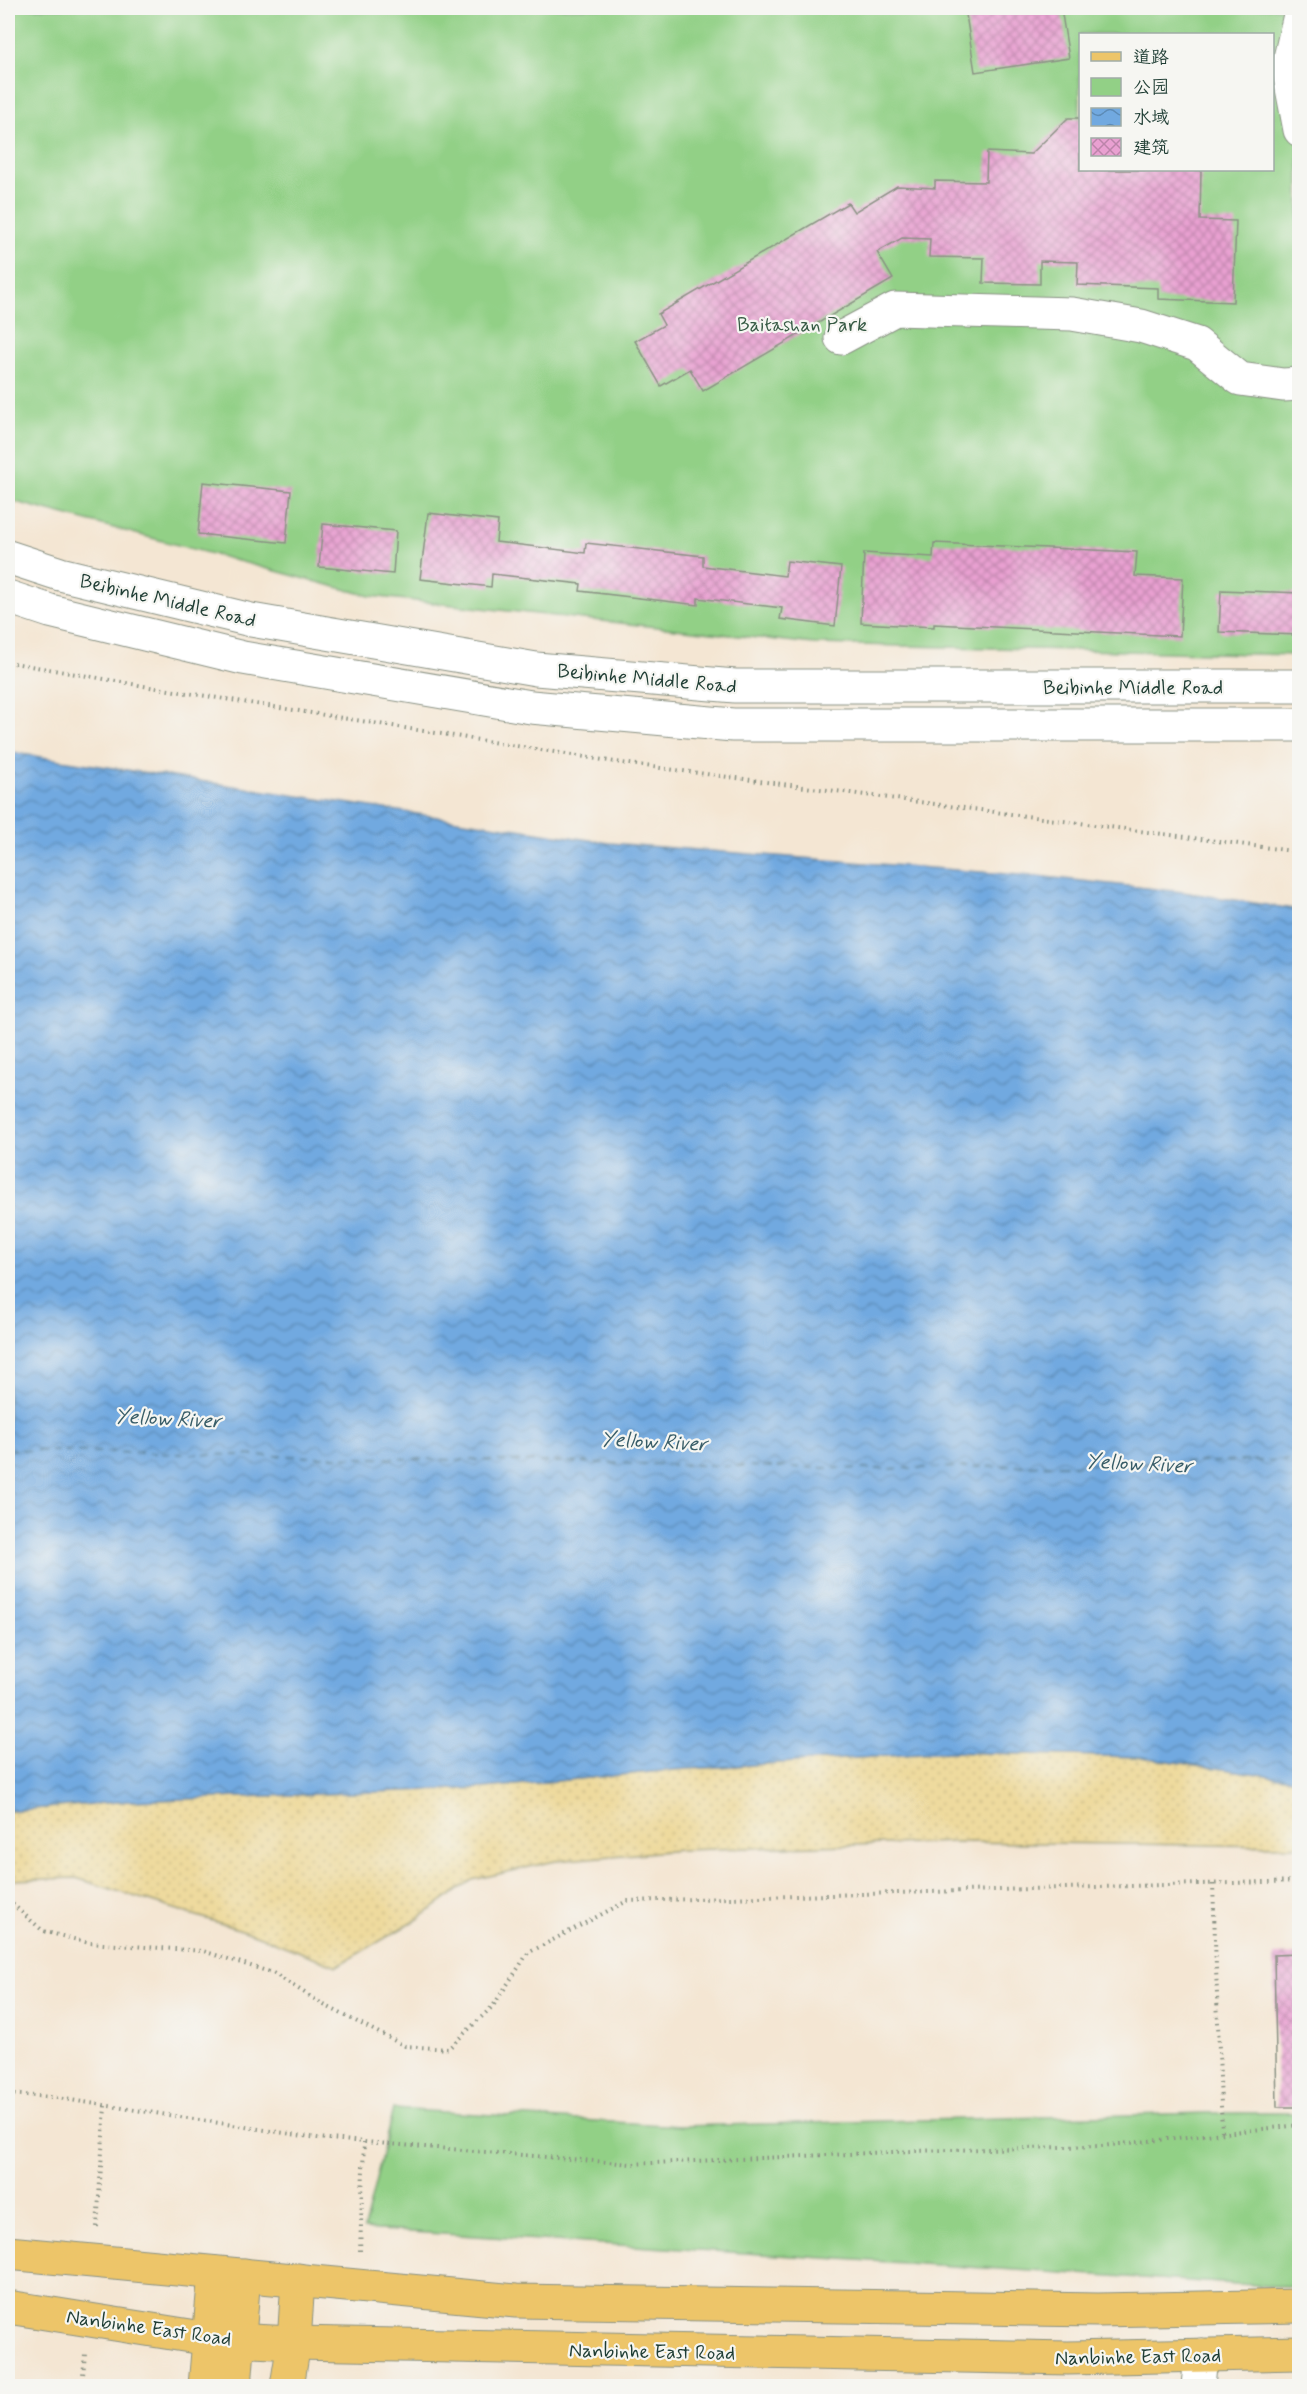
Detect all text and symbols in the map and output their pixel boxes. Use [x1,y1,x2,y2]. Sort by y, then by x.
legend [1079,33,1274,171]
text: 道路 [1133,46,1169,70]
text: 公园 [1133,76,1169,100]
text: 水域 [1133,106,1169,130]
text: 建筑 [1133,136,1169,160]
park label: Baitashan Park [737,312,867,339]
street label: Beibinhe Middle Road [77,568,258,635]
street label: Beibinhe Middle Road [556,658,738,701]
street label: Beibinhe Middle Road [1043,675,1223,702]
water label: Yellow River [114,1402,224,1436]
water label: Yellow River [600,1425,710,1459]
water label: Yellow River [1085,1447,1195,1481]
street label: Nanbinhe East Road [65,2304,233,2353]
street label: Nanbinhe East Road [569,2338,735,2367]
street label: Nanbinhe East Road [1055,2343,1221,2372]

